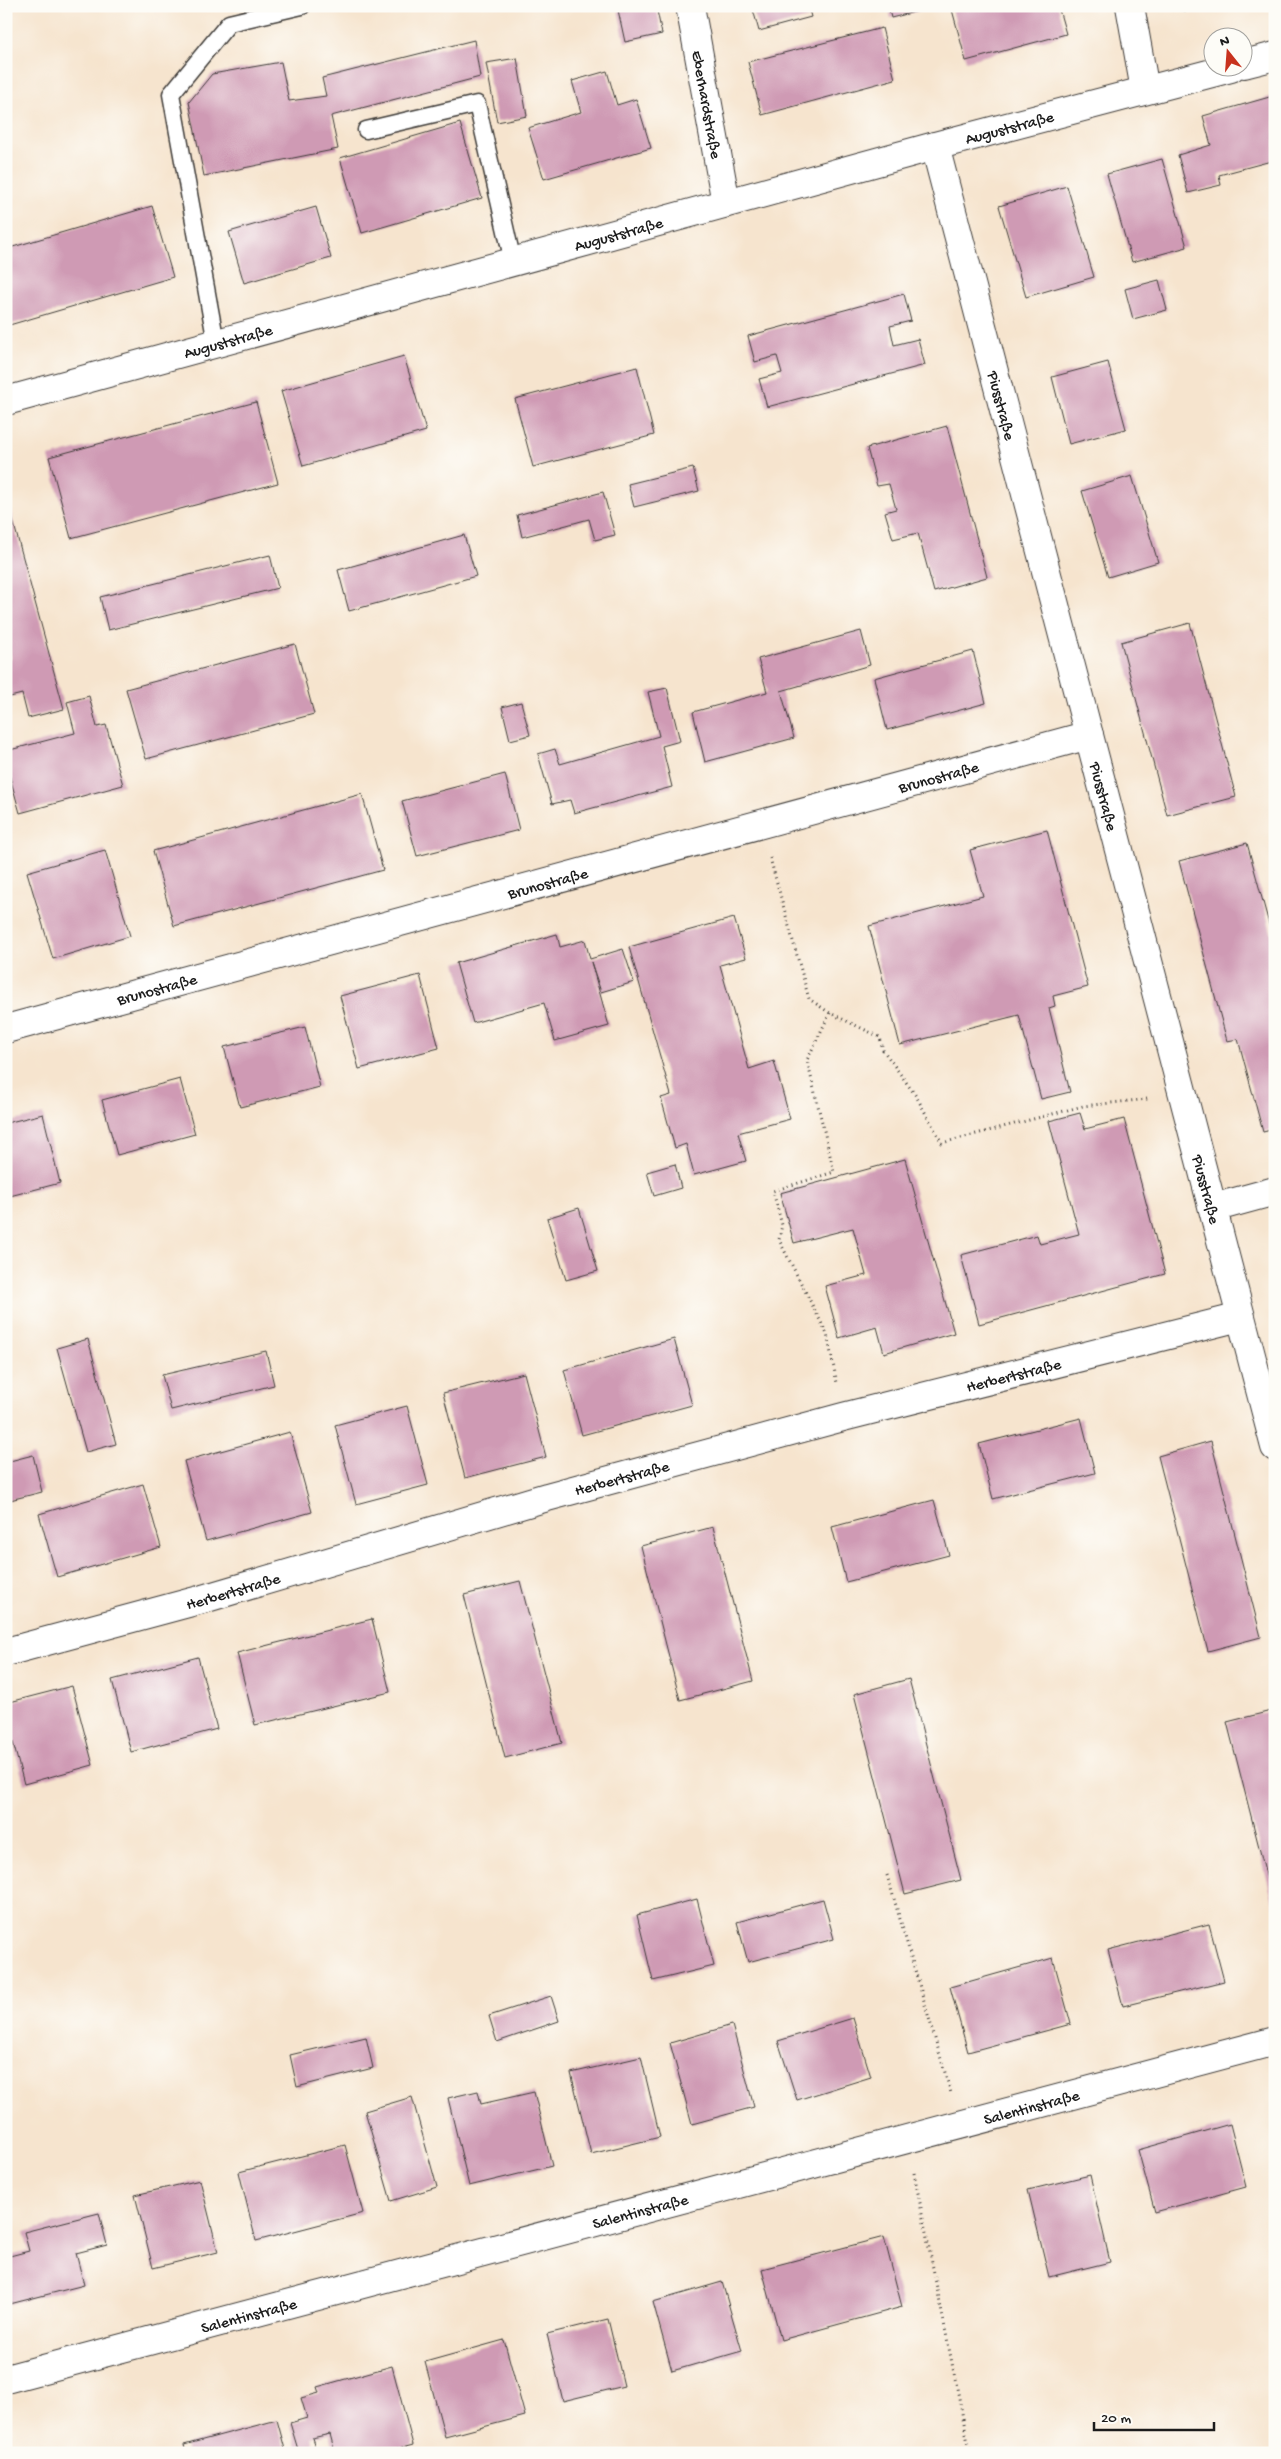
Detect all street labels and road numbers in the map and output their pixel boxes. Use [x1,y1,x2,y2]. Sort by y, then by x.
street label: Eberhardstraße [685,49,724,161]
street label: Auguststraße [964,109,1057,151]
street label: Auguststraße [573,215,666,257]
street label: Auguststraße [182,322,276,365]
street label: Piusstraße [981,369,1018,443]
street label: Brunostraße [896,759,982,800]
street label: Piusstraße [1083,759,1120,834]
street label: Brunostraße [505,865,591,906]
street label: Brunostraße [114,971,200,1012]
street label: Piusstraße [1186,1152,1222,1227]
street label: Herbertstraße [965,1356,1064,1399]
street label: Herbertstraße [573,1458,672,1502]
street label: Herbertstraße [185,1570,284,1616]
street label: Salentinstraße [982,2087,1083,2131]
street label: Salentinstraße [591,2192,691,2235]
street label: Salentinstraße [199,2296,300,2340]

